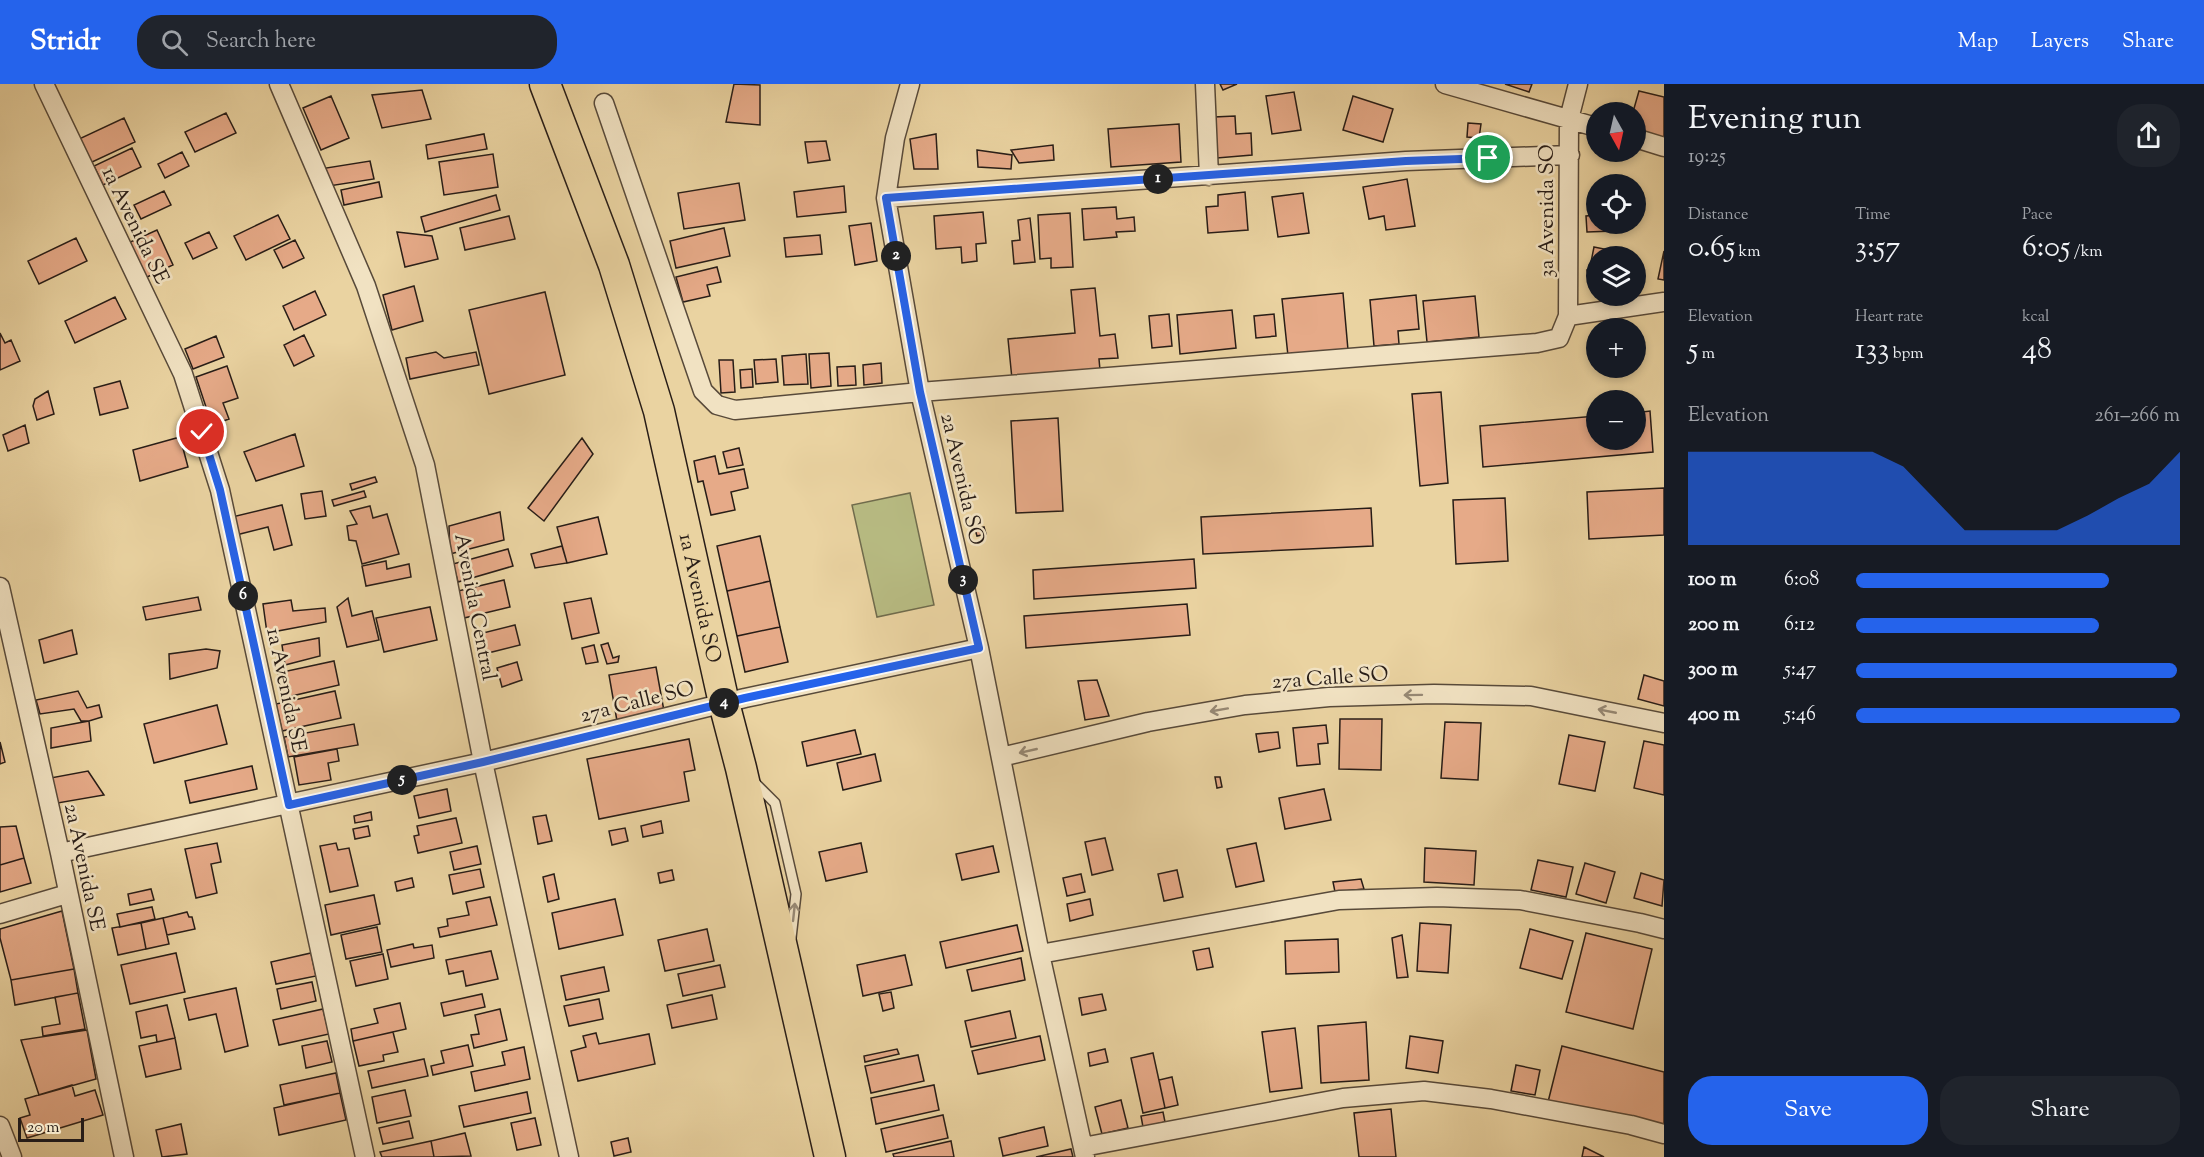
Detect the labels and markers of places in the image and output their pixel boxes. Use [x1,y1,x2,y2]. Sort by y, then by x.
pin [1462,132,1513,183]
pin: 1 [1143,164,1173,194]
pin: 2 [881,241,911,271]
pin [176,406,227,457]
pin: 3 [948,565,978,595]
pin: 6 [228,581,258,611]
pin: 4 [709,688,739,718]
pin: 5 [387,765,417,795]

